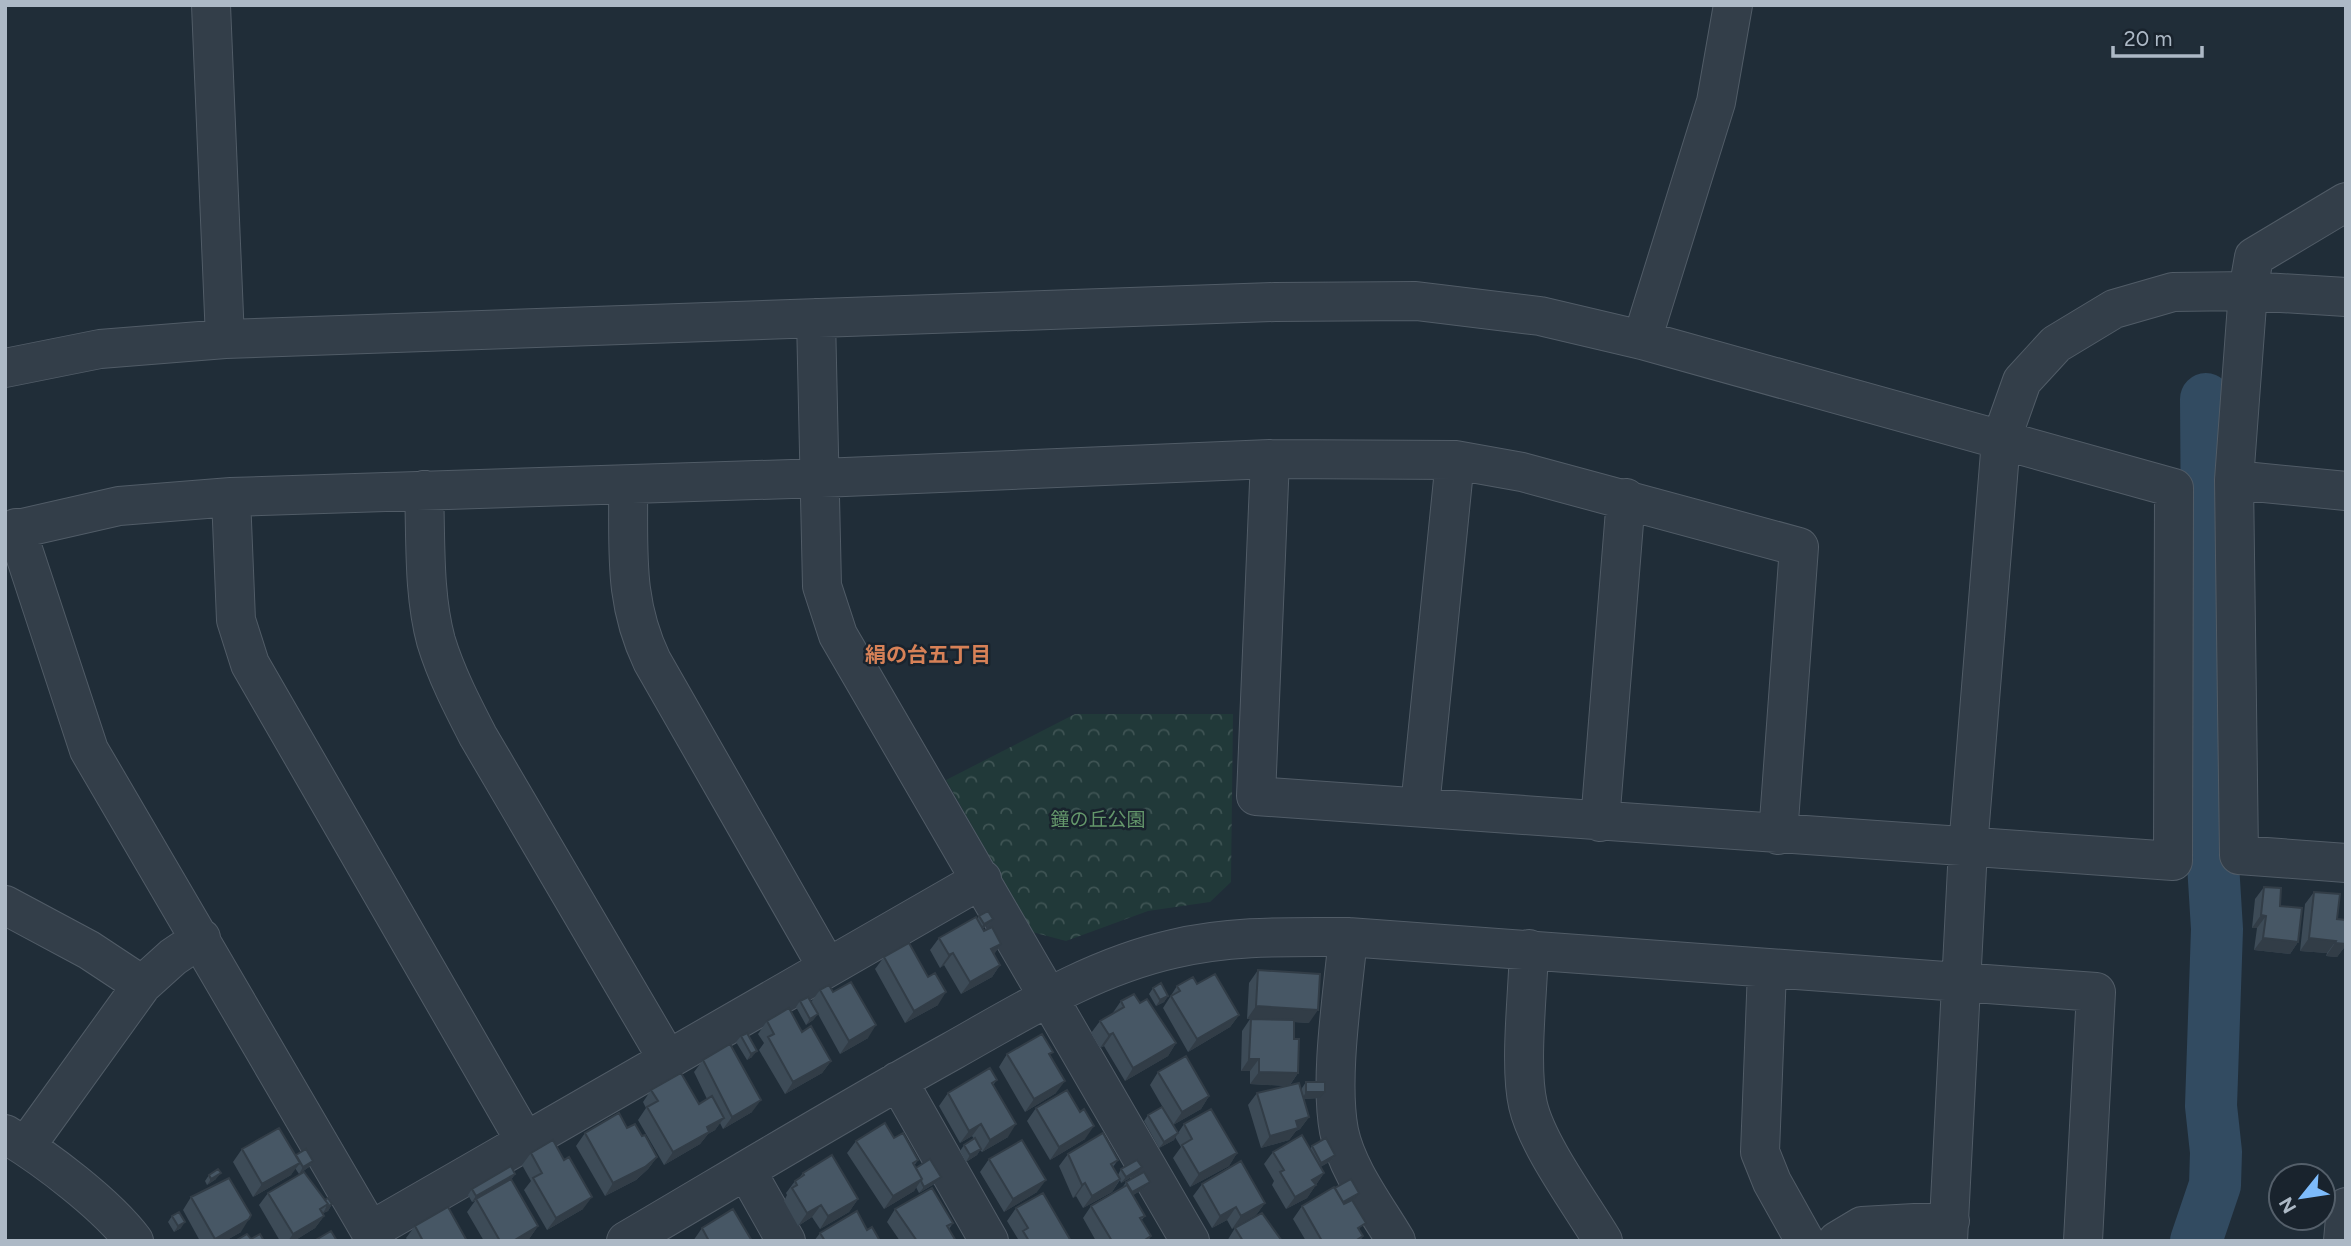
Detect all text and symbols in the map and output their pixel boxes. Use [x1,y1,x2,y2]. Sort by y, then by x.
scale bar [2113,14,2202,58]
text: 20 m [2124,26,2172,51]
district label: 絹の台五丁目 [865,642,991,667]
park label: 鐘の丘公園 [1050,808,1146,831]
north arrow [2267,1162,2337,1232]
text: N [2274,1193,2301,1217]

